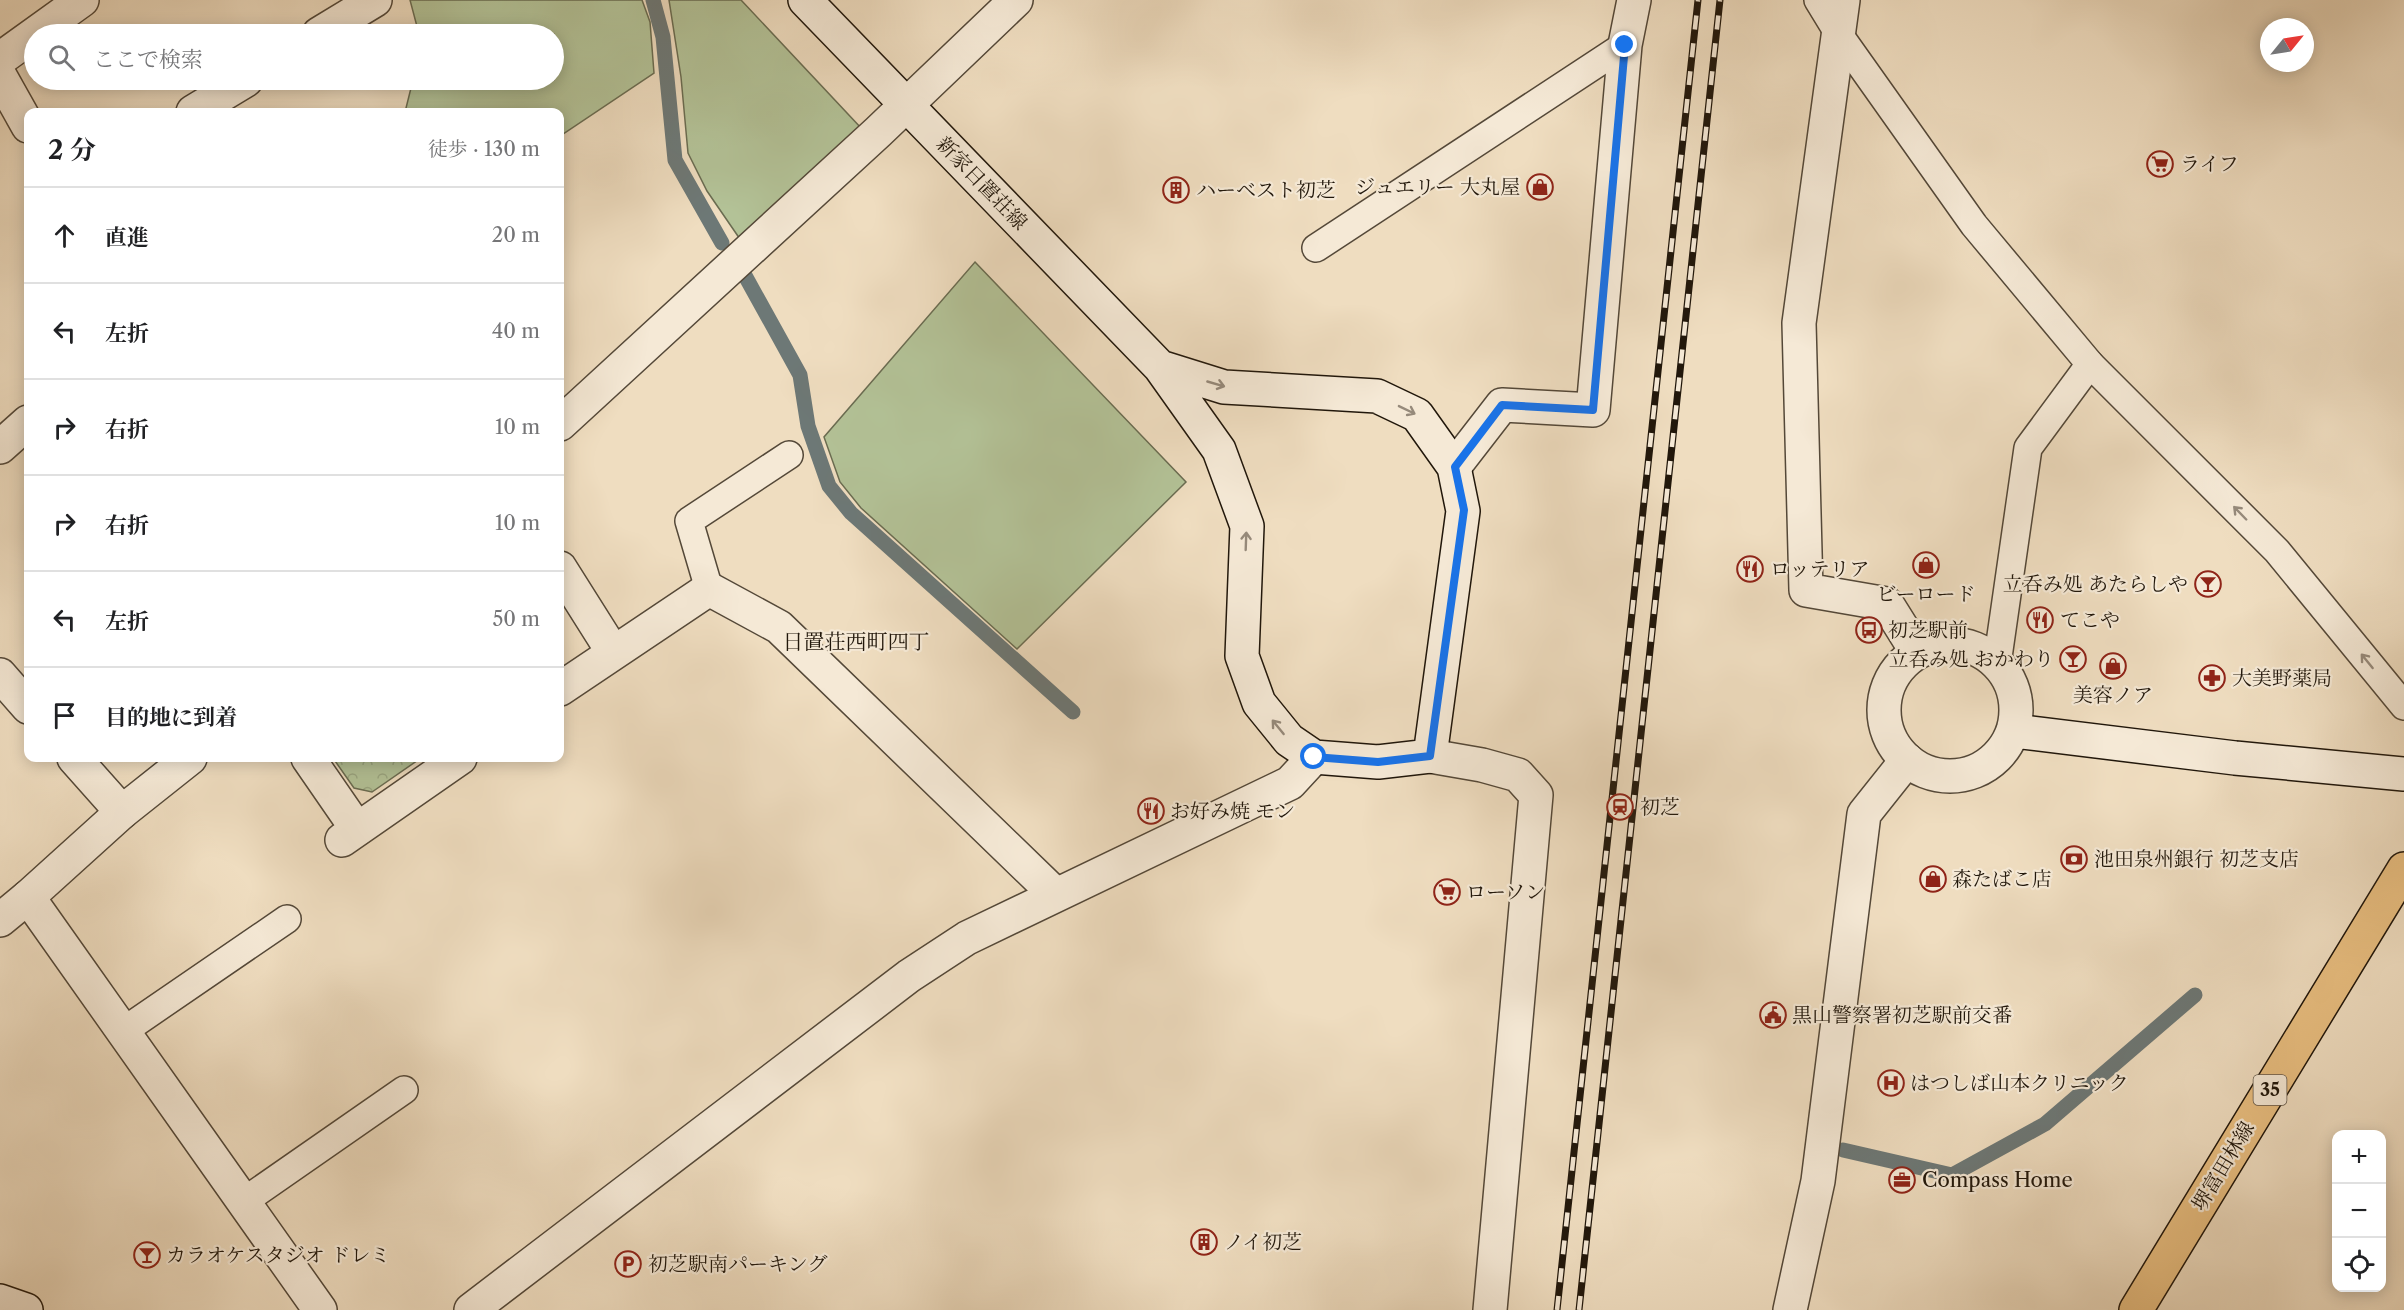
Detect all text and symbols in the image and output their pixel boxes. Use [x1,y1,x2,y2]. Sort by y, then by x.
north arrow [2260,18,2314,72]
search box [24,24,564,90]
route end [1611,31,1637,57]
icon: search [45,41,78,74]
text: ここで検索 [93,46,203,73]
street label: 新家日置荘線 [932,132,1032,234]
text: 2 分 [48,134,96,166]
text: 徒歩 · 130 m [428,137,540,161]
supermarket icon: ライフ [2145,149,2175,179]
place label: ライフ [2180,152,2239,176]
shop icon: ジュエリー 大丸屋 [1525,172,1555,202]
building icon: ハーベスト初芝 [1161,175,1191,205]
place label: ジュエリー 大丸屋 [1355,175,1520,199]
place label: ハーベスト初芝 [1196,178,1336,202]
icon: ahead [48,219,81,252]
text: 20 m [492,223,540,247]
text: 直進 [105,224,149,251]
icon: left [48,315,81,348]
text: 40 m [492,319,540,343]
text: 左折 [105,320,149,347]
one-way arrow [1206,379,1225,391]
one-way arrow [1397,405,1415,417]
icon: right [48,411,81,444]
text: 10 m [495,415,540,439]
text: 右折 [105,416,149,443]
one-way arrow [2233,506,2247,521]
icon: right [48,507,81,540]
text: 10 m [495,511,540,535]
text: 右折 [105,512,149,539]
one-way arrow [1240,532,1252,552]
shop icon: ビーロード [1911,550,1941,580]
restaurant icon: ロッテリア [1735,554,1765,584]
place label: ロッテリア [1770,557,1870,581]
bar icon: 立呑み処 あたらしや [2193,569,2223,599]
place label: 立呑み処 あたらしや [2003,572,2188,596]
place label: ビーロード [1876,582,1976,606]
icon: left [48,603,81,636]
restaurant icon: てこや [2025,605,2055,635]
text: 50 m [493,607,540,631]
text: 左折 [105,608,149,635]
place label: てこや [2060,608,2120,632]
bus stop icon: 初芝駅前 [1854,615,1884,645]
place label: 初芝駅前 [1888,618,1968,642]
district label: 日置荘西町四丁 [783,629,930,654]
bar icon: 立呑み処 おかわり [2058,644,2088,674]
place label: 立呑み処 おかわり [1889,647,2054,671]
shop icon: 美容ノア [2098,651,2128,681]
one-way arrow [2360,654,2374,669]
pharmacy icon: 大美野薬局 [2197,663,2227,693]
place label: 大美野薬局 [2232,666,2332,690]
place label: 美容ノア [2073,683,2153,707]
icon: arrive [48,699,81,732]
text: 目的地に到着 [105,704,237,731]
one-way arrow [1272,719,1285,735]
route start [1300,743,1326,769]
station icon: 初芝 [1605,792,1635,822]
place label: 初芝 [1640,795,1680,819]
restaurant icon: お好み焼 モン [1136,796,1166,826]
place label: お好み焼 モン [1170,799,1295,823]
bank icon: 池田泉州銀行 初芝支店 [2059,844,2089,874]
place label: 池田泉州銀行 初芝支店 [2094,847,2299,871]
shop icon: 森たばこ店 [1918,864,1948,894]
place label: 森たばこ店 [1952,867,2052,891]
supermarket icon: ローソン [1432,877,1462,907]
place label: ローソン [1466,880,1545,904]
public building icon: 黒山警察署初芝駅前交番 [1758,1000,1788,1030]
place label: 黒山警察署初芝駅前交番 [1792,1003,2012,1027]
hospital icon: はつしば山本クリニック [1876,1068,1906,1098]
place label: はつしば山本クリニック [1910,1071,2129,1095]
road number: 35 [2254,1075,2286,1105]
street label: 堺富田林線 [2187,1117,2259,1215]
map controls [2332,1130,2386,1292]
button: + [2332,1130,2386,1184]
office icon: Compass Home [1887,1165,1917,1195]
place label: Compass Home [1922,1168,2073,1192]
button: − [2332,1184,2386,1238]
building icon: ノイ初芝 [1189,1227,1219,1257]
place label: ノイ初芝 [1224,1230,1302,1254]
button: locate [2332,1238,2386,1292]
bar icon: カラオケスタジオ ドレミ [132,1240,162,1270]
place label: カラオケスタジオ ドレミ [166,1243,390,1267]
parking icon: 初芝駅南パーキング [613,1249,643,1279]
place label: 初芝駅南パーキング [648,1252,827,1276]

